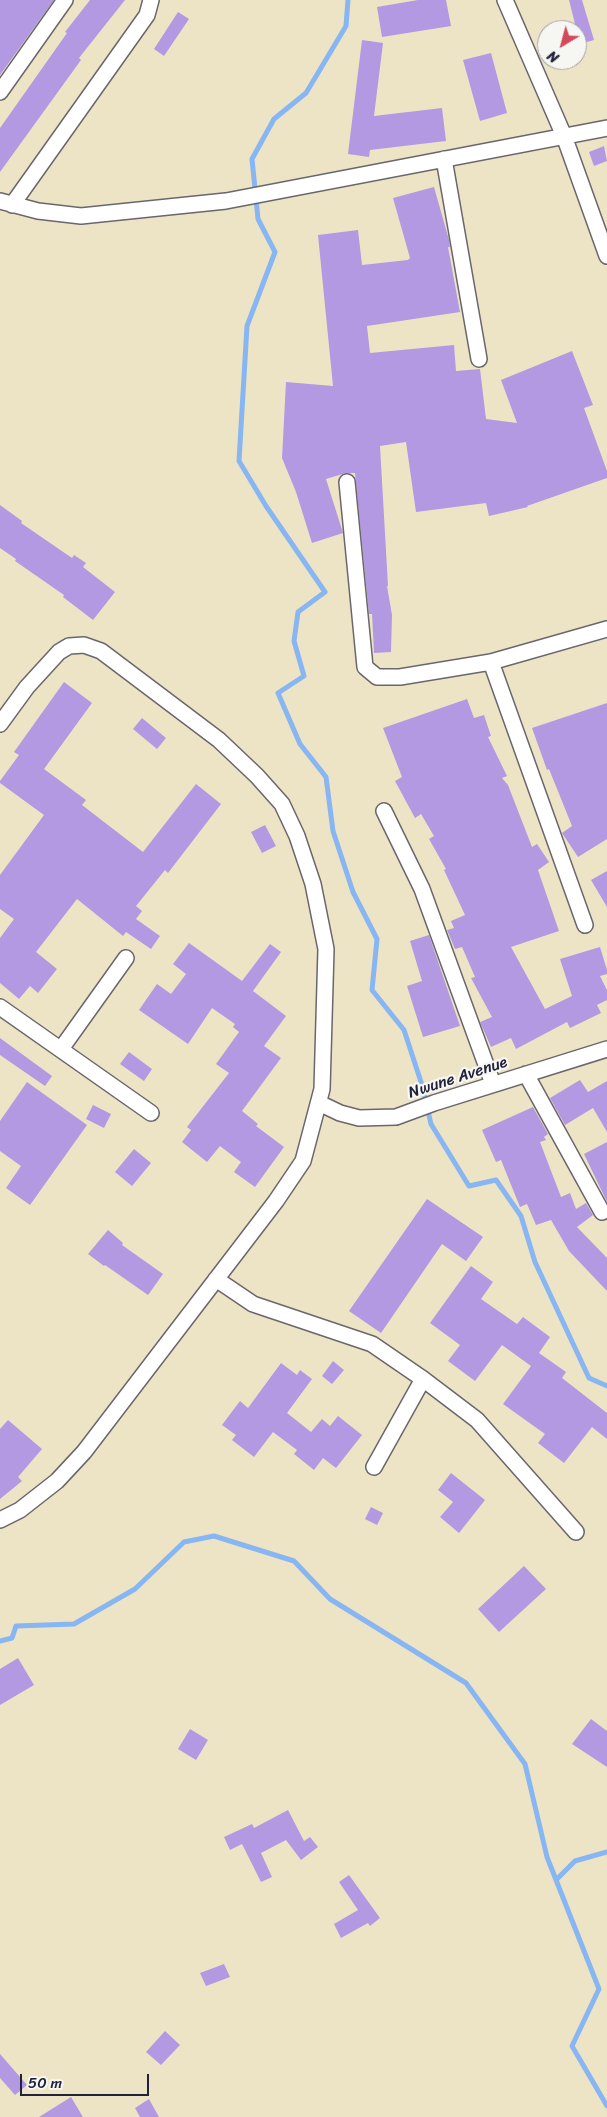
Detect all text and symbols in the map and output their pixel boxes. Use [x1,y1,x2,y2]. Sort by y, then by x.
north arrow [537,20,587,70]
text: N [542,44,565,69]
street label: Nwune Avenue [406,1053,510,1103]
scale bar [22,2064,151,2096]
text: 50 m [28,2070,62,2096]

